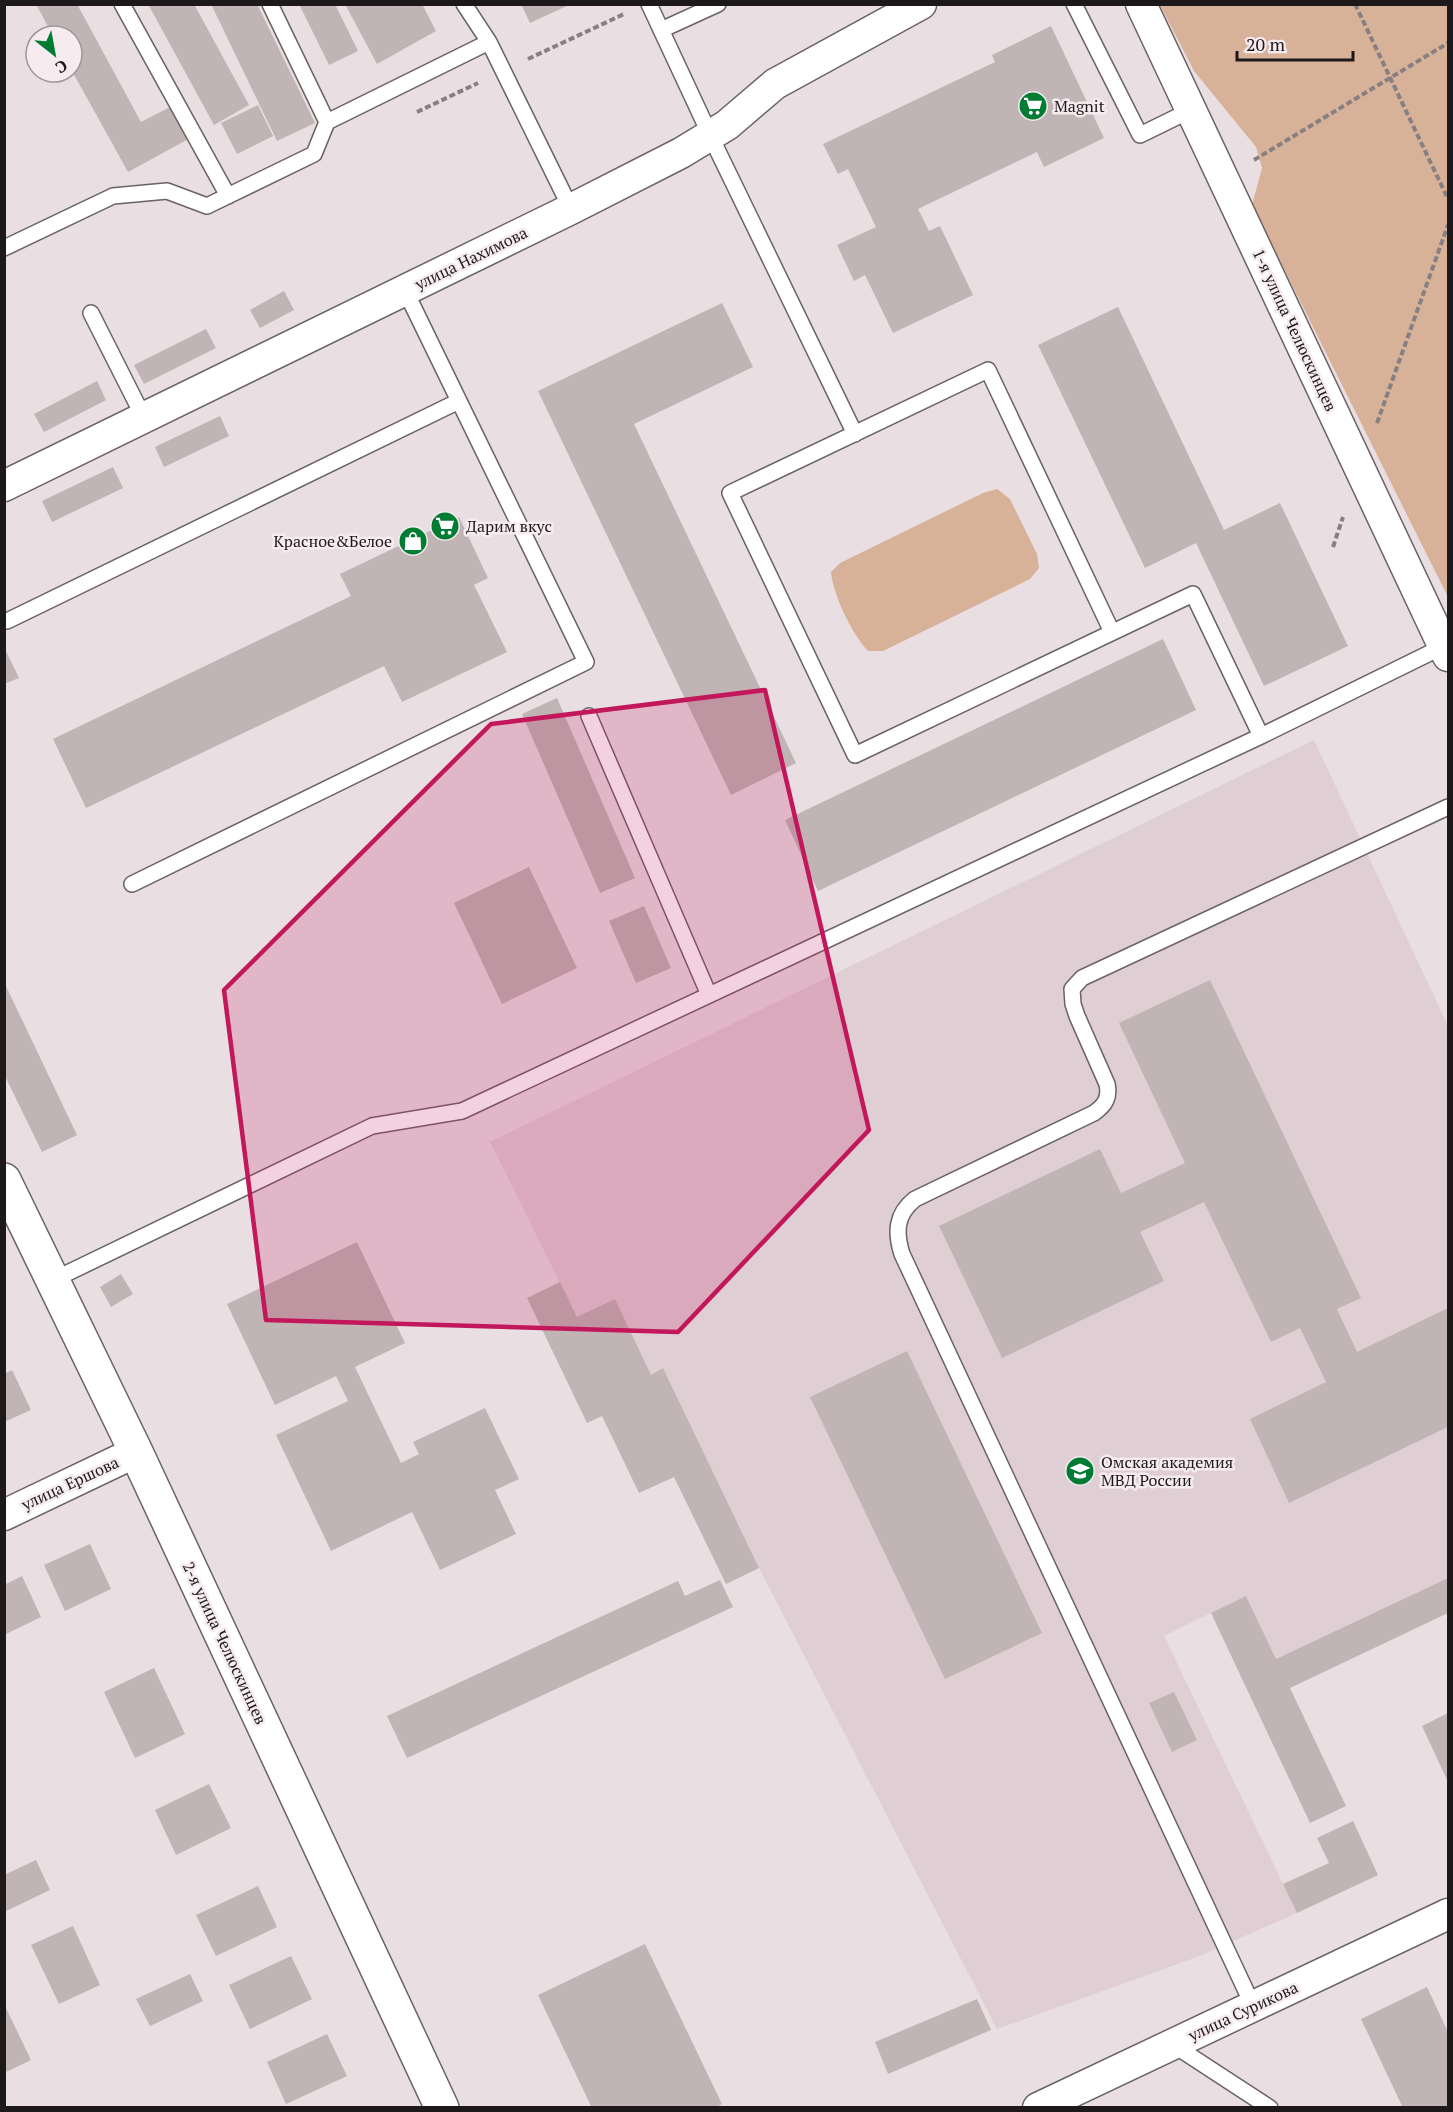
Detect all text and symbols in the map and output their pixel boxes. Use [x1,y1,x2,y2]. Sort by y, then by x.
north arrow [24,24,84,84]
scale bar [1237,24,1352,62]
text: 20 m [1246,32,1286,56]
text: С [52,55,72,79]
supermarket icon: Magnit [1017,90,1049,122]
place label: Magnit [1054,95,1105,117]
street label: улица Нахимова [410,221,531,295]
street label: 1-я улица Челюскинцев [1248,245,1342,415]
supermarket icon: Дарим вкус [429,510,461,542]
place label: Дарим вкус [466,515,552,537]
shop icon: Красное&Белое [397,525,429,557]
place label: Красное&Белое [274,530,392,552]
street label: улица Ершова [17,1451,122,1516]
place label: Омская академия МВД России [1101,1451,1233,1491]
school or university icon: Омская академия МВД России [1064,1455,1096,1487]
street label: 2-я улица Челюскинцев [178,1558,272,1728]
street label: улица Сурикова [1184,1976,1301,2046]

